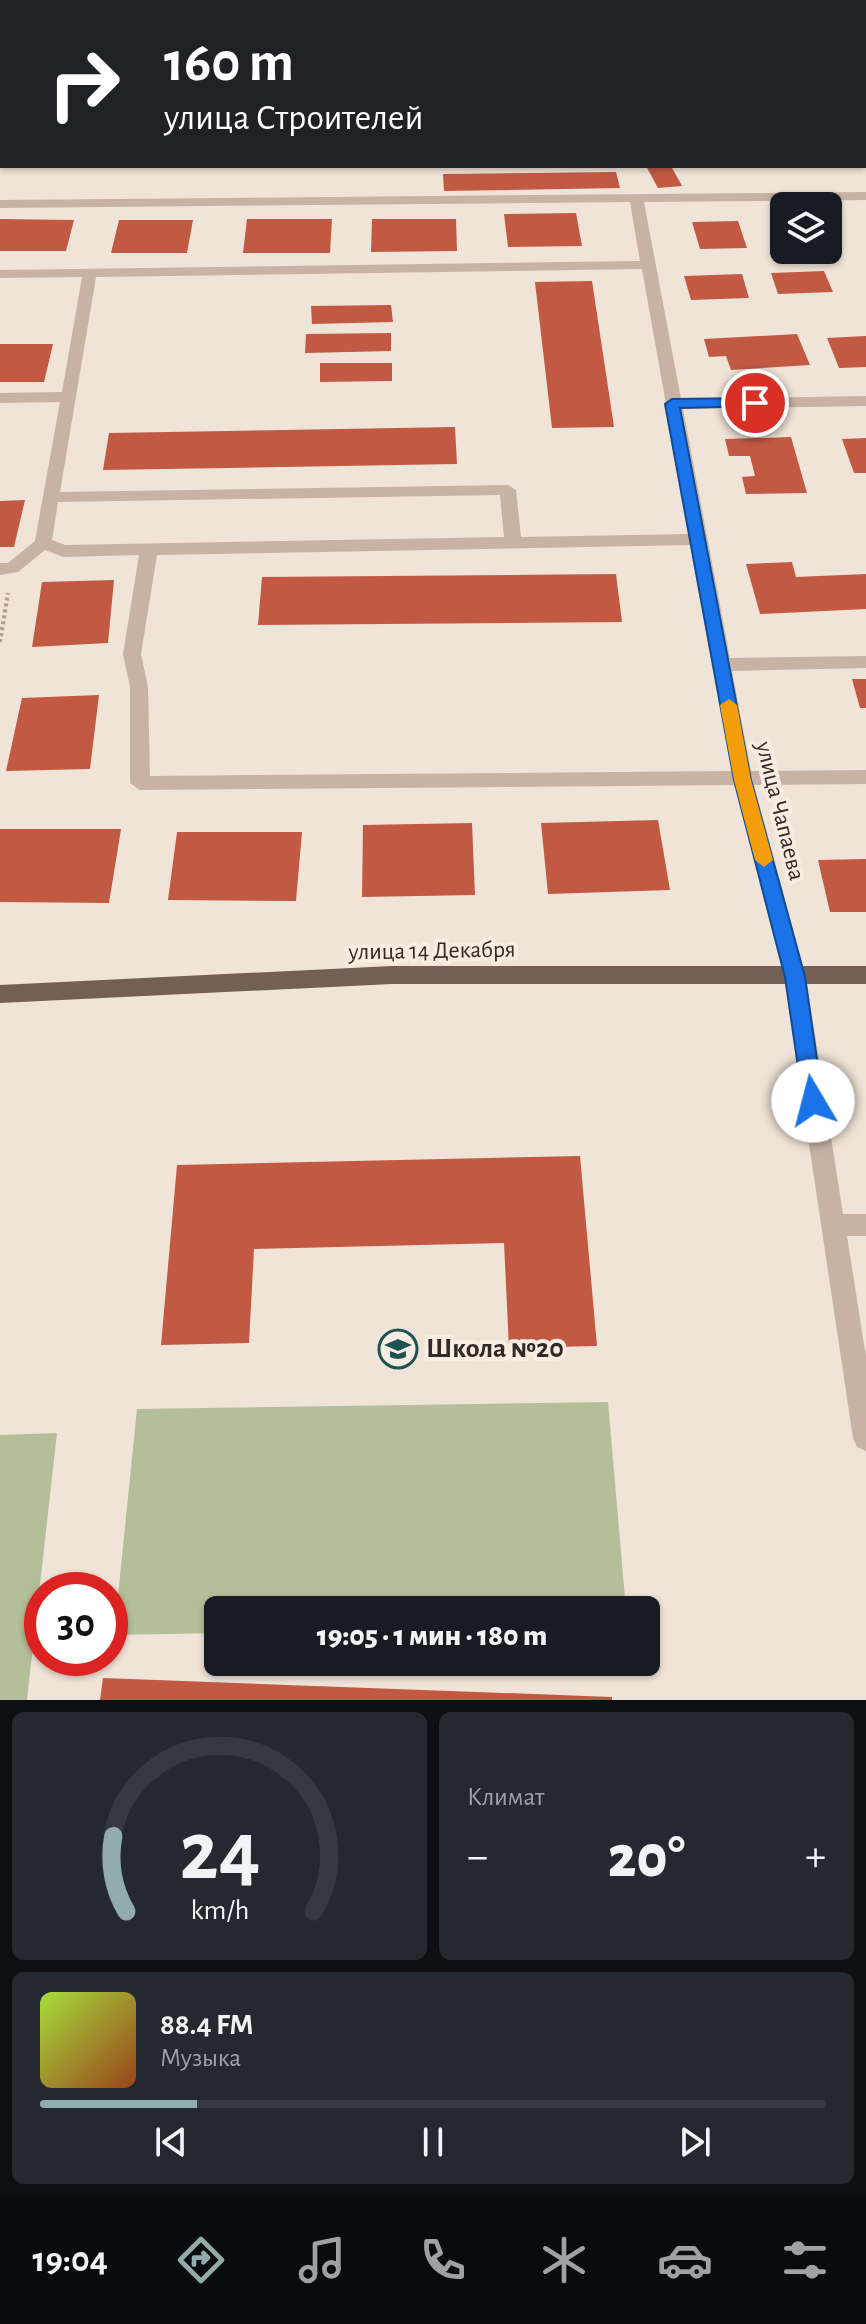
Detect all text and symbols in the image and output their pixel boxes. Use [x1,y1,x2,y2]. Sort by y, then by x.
icon: right [32,32,136,136]
text: 160 m [164,35,294,91]
text: улица Строителей [164,100,424,136]
map controls [770,192,842,264]
button: layers [770,192,842,264]
pin [721,369,789,437]
icon: arrive [733,381,777,425]
street label: улица Чапаева [751,738,809,883]
street label: улица 14 Декабря [347,938,516,964]
position arrow [771,1059,855,1143]
school or university icon: Школа №20 [377,1328,419,1370]
place label: Школа №20 [426,1335,564,1363]
speed limit sign: 30 [24,1572,128,1676]
text: 19:05 · 1 мин · 180 m [317,1621,547,1651]
text: Климат [467,1784,544,1810]
text: 24 [179,1811,260,1895]
text: 20° [608,1828,685,1888]
text: − [467,1835,488,1879]
text: + [805,1835,826,1879]
text: km/h [190,1896,249,1925]
text: 88.4 FM [160,2010,253,2040]
text: Музыка [160,2045,241,2071]
icon: previous [149,2120,193,2164]
icon: pause [411,2120,455,2164]
icon: next [673,2120,717,2164]
icon: directions [173,2232,229,2288]
icon: music [294,2232,350,2288]
icon: phone [415,2232,471,2288]
icon: climate [536,2232,592,2288]
icon: car [657,2232,713,2288]
icon: filters [777,2232,833,2288]
text: 19:04 [32,2242,108,2278]

